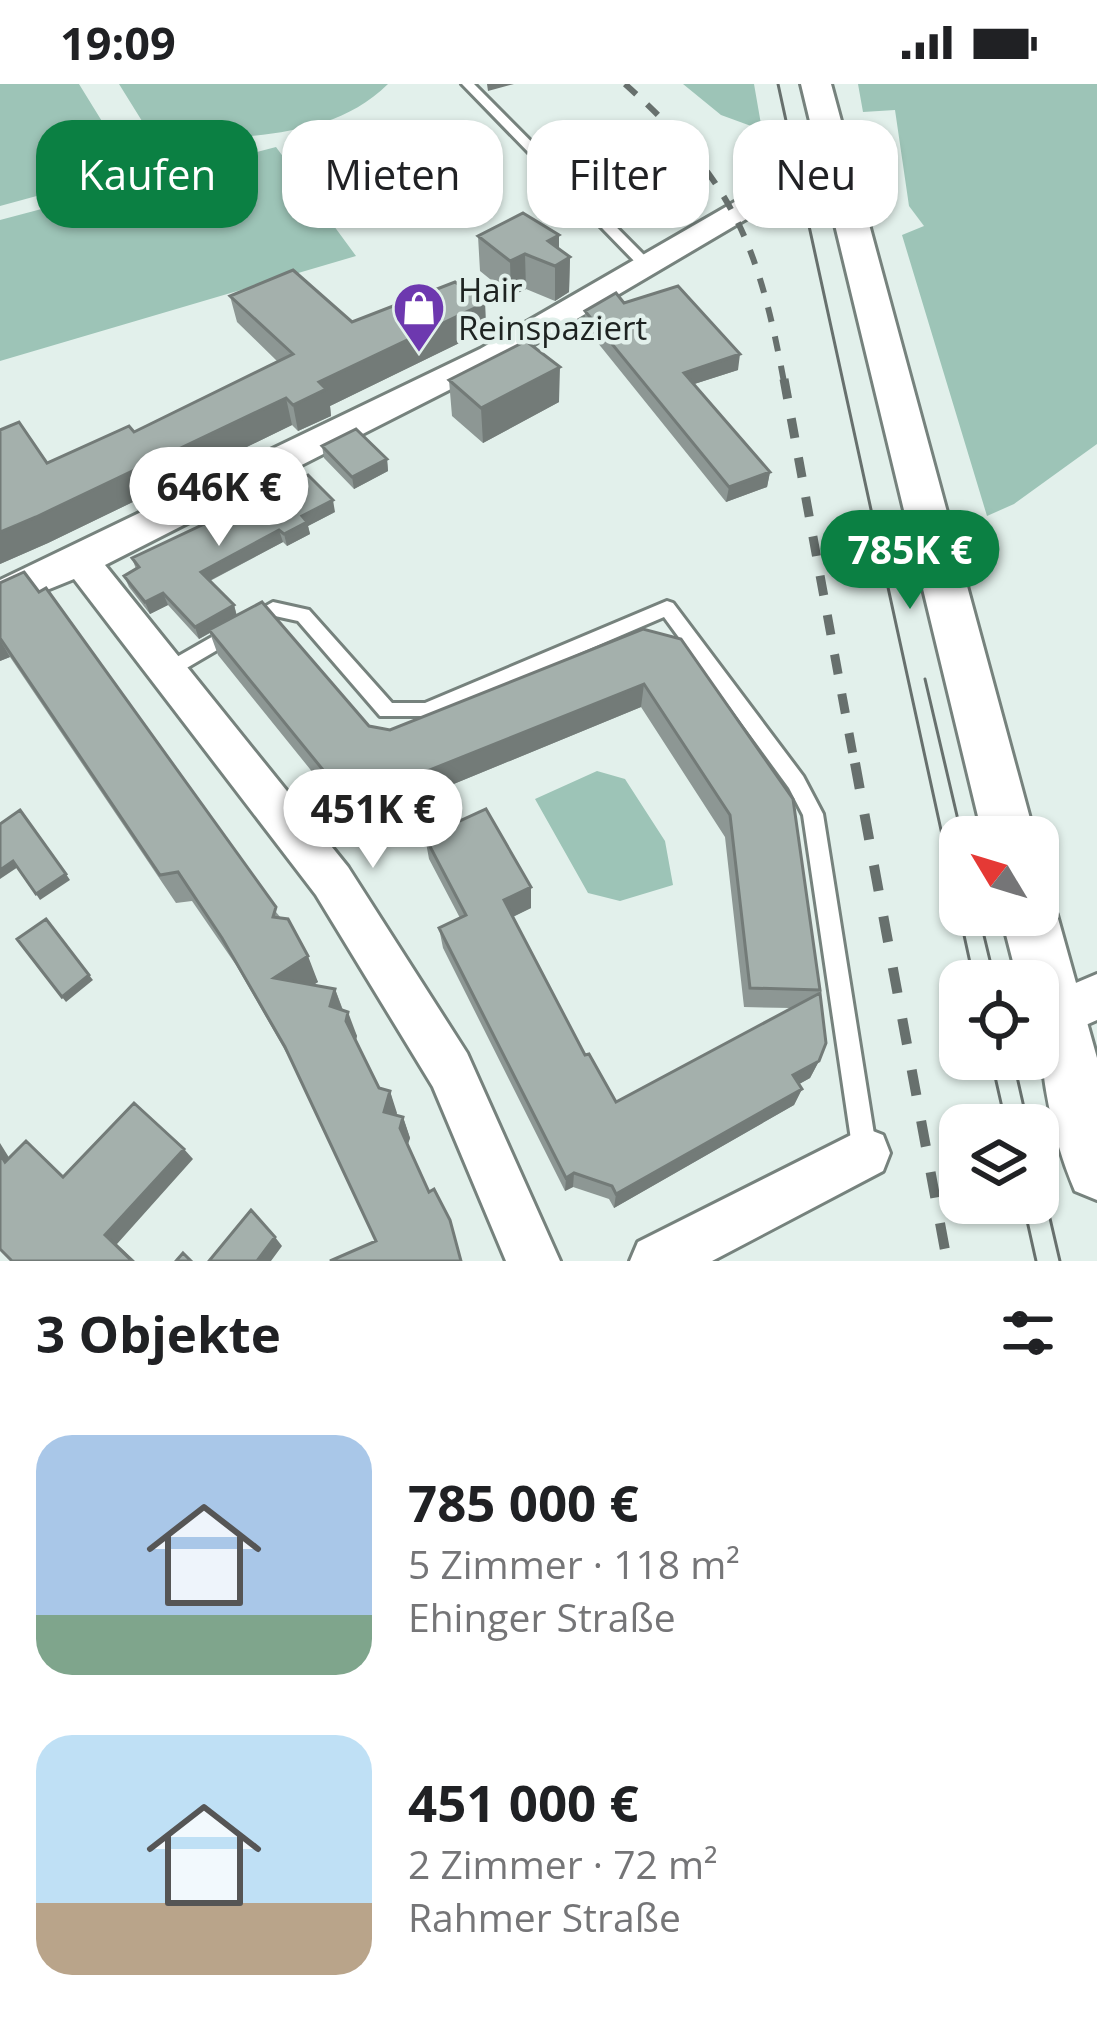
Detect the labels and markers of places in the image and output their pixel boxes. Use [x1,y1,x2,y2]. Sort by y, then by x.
place label: Hair Reinspaziert [458,267,647,350]
shop icon: Hair Reinspaziert [391,280,447,354]
pin: 646K € [121,447,317,549]
pin: 785K € [812,510,1008,612]
pin: 451K € [275,769,471,871]

